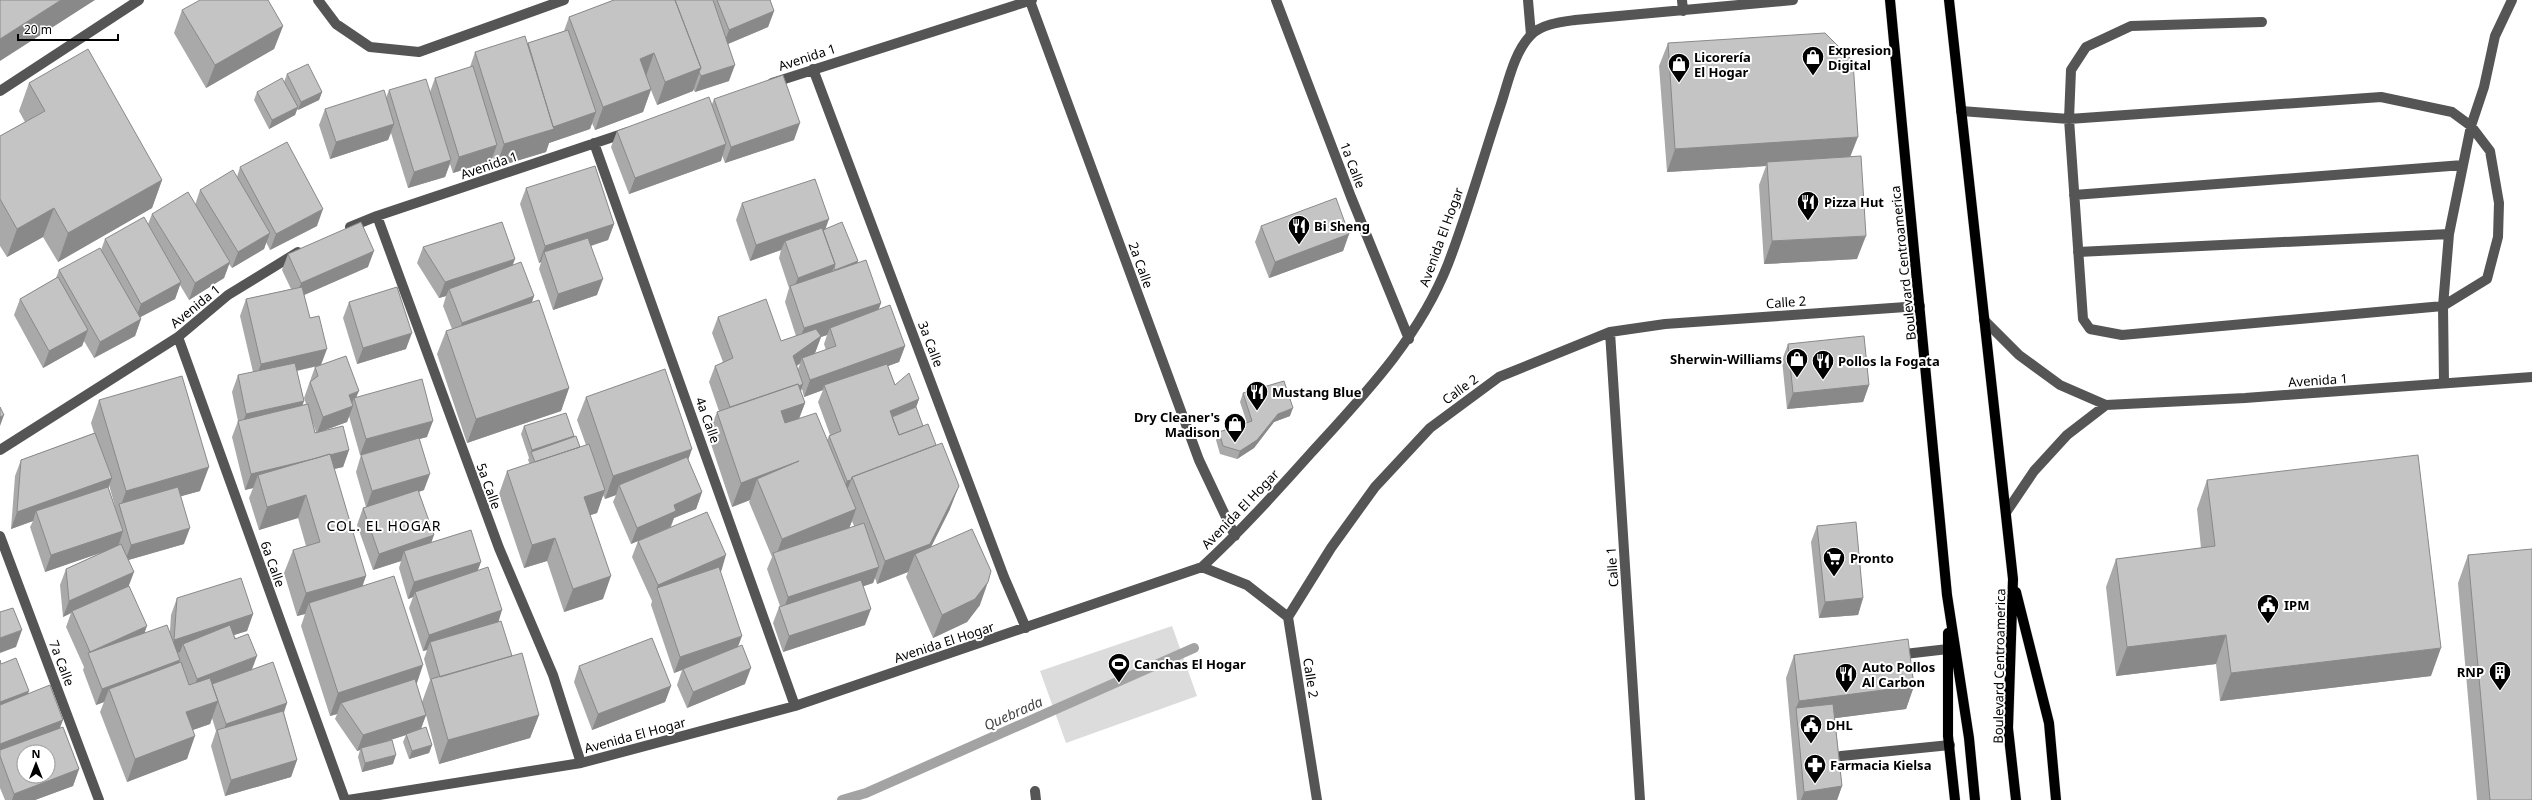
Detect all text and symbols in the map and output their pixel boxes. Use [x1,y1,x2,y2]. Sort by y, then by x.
scale bar [18,16,118,42]
text: 20 m [24,21,52,38]
street label: Avenida 1 [776,39,838,75]
place label: Expresion Digital [1828,41,1891,74]
shop icon: Expresion Digital [1800,44,1826,77]
place label: Licorería El Hogar [1694,48,1751,81]
shop icon: Licorería El Hogar [1666,51,1692,84]
street label: 1a Calle [1336,140,1370,190]
street label: Avenida 1 [458,147,520,183]
street label: Avenida El Hogar [1415,184,1468,289]
street label: Boulevard Centroamerica [1886,185,1920,341]
restaurant icon: Pizza Hut [1795,189,1821,222]
place label: Pizza Hut [1824,193,1884,211]
restaurant icon: Bi Sheng [1286,213,1312,246]
place label: Bi Sheng [1314,217,1370,235]
street label: 2a Calle [1124,240,1158,290]
street label: Avenida 1 [166,280,224,332]
street label: Calle 2 [1765,292,1807,312]
street label: 3a Calle [914,319,948,369]
shop icon: Sherwin-Williams [1784,346,1810,379]
restaurant icon: Pollos la Fogata [1810,348,1836,381]
place label: Sherwin-Williams [1670,350,1782,368]
place label: Pollos la Fogata [1838,352,1940,370]
street label: Avenida 1 [2288,369,2348,391]
street label: Calle 2 [1438,370,1482,408]
restaurant icon: Mustang Blue [1244,379,1270,412]
place label: Mustang Blue [1272,383,1362,401]
street label: 4a Calle [691,395,725,445]
place label: Dry Cleaner's Madison [1134,408,1220,441]
shop icon: Dry Cleaner's Madison [1222,411,1248,444]
street label: 5a Calle [472,461,506,511]
street label: Avenida El Hogar [1197,465,1283,553]
district label: COL. EL HOGAR [326,516,442,535]
street label: 6a Calle [256,539,290,589]
supermarket icon: Pronto [1821,545,1847,578]
street label: Calle 1 [1602,546,1622,588]
place label: Pronto [1850,549,1894,567]
street label: Boulevard Centroamerica [1989,588,2009,744]
public building icon: IPM [2255,592,2281,625]
place label: IPM [2284,596,2309,614]
street label: Avenida El Hogar [892,617,997,667]
street label: 7a Calle [45,638,79,688]
sports icon: Canchas El Hogar [1106,651,1132,684]
place label: Canchas El Hogar [1134,655,1246,673]
street label: Calle 2 [1299,657,1323,699]
place label: Auto Pollos Al Carbon [1862,658,1935,691]
building icon: RNP [2487,659,2513,692]
restaurant icon: Auto Pollos Al Carbon [1833,661,1859,694]
place label: RNP [2457,663,2484,681]
water label: Quebrada [981,692,1045,734]
public building icon: DHL [1798,712,1824,745]
street label: Avenida El Hogar [582,713,688,757]
place label: DHL [1826,716,1853,734]
north arrow [16,744,56,784]
text: N [32,746,40,761]
pharmacy icon: Farmacia Kielsa [1802,752,1828,785]
place label: Farmacia Kielsa [1830,756,1931,774]

